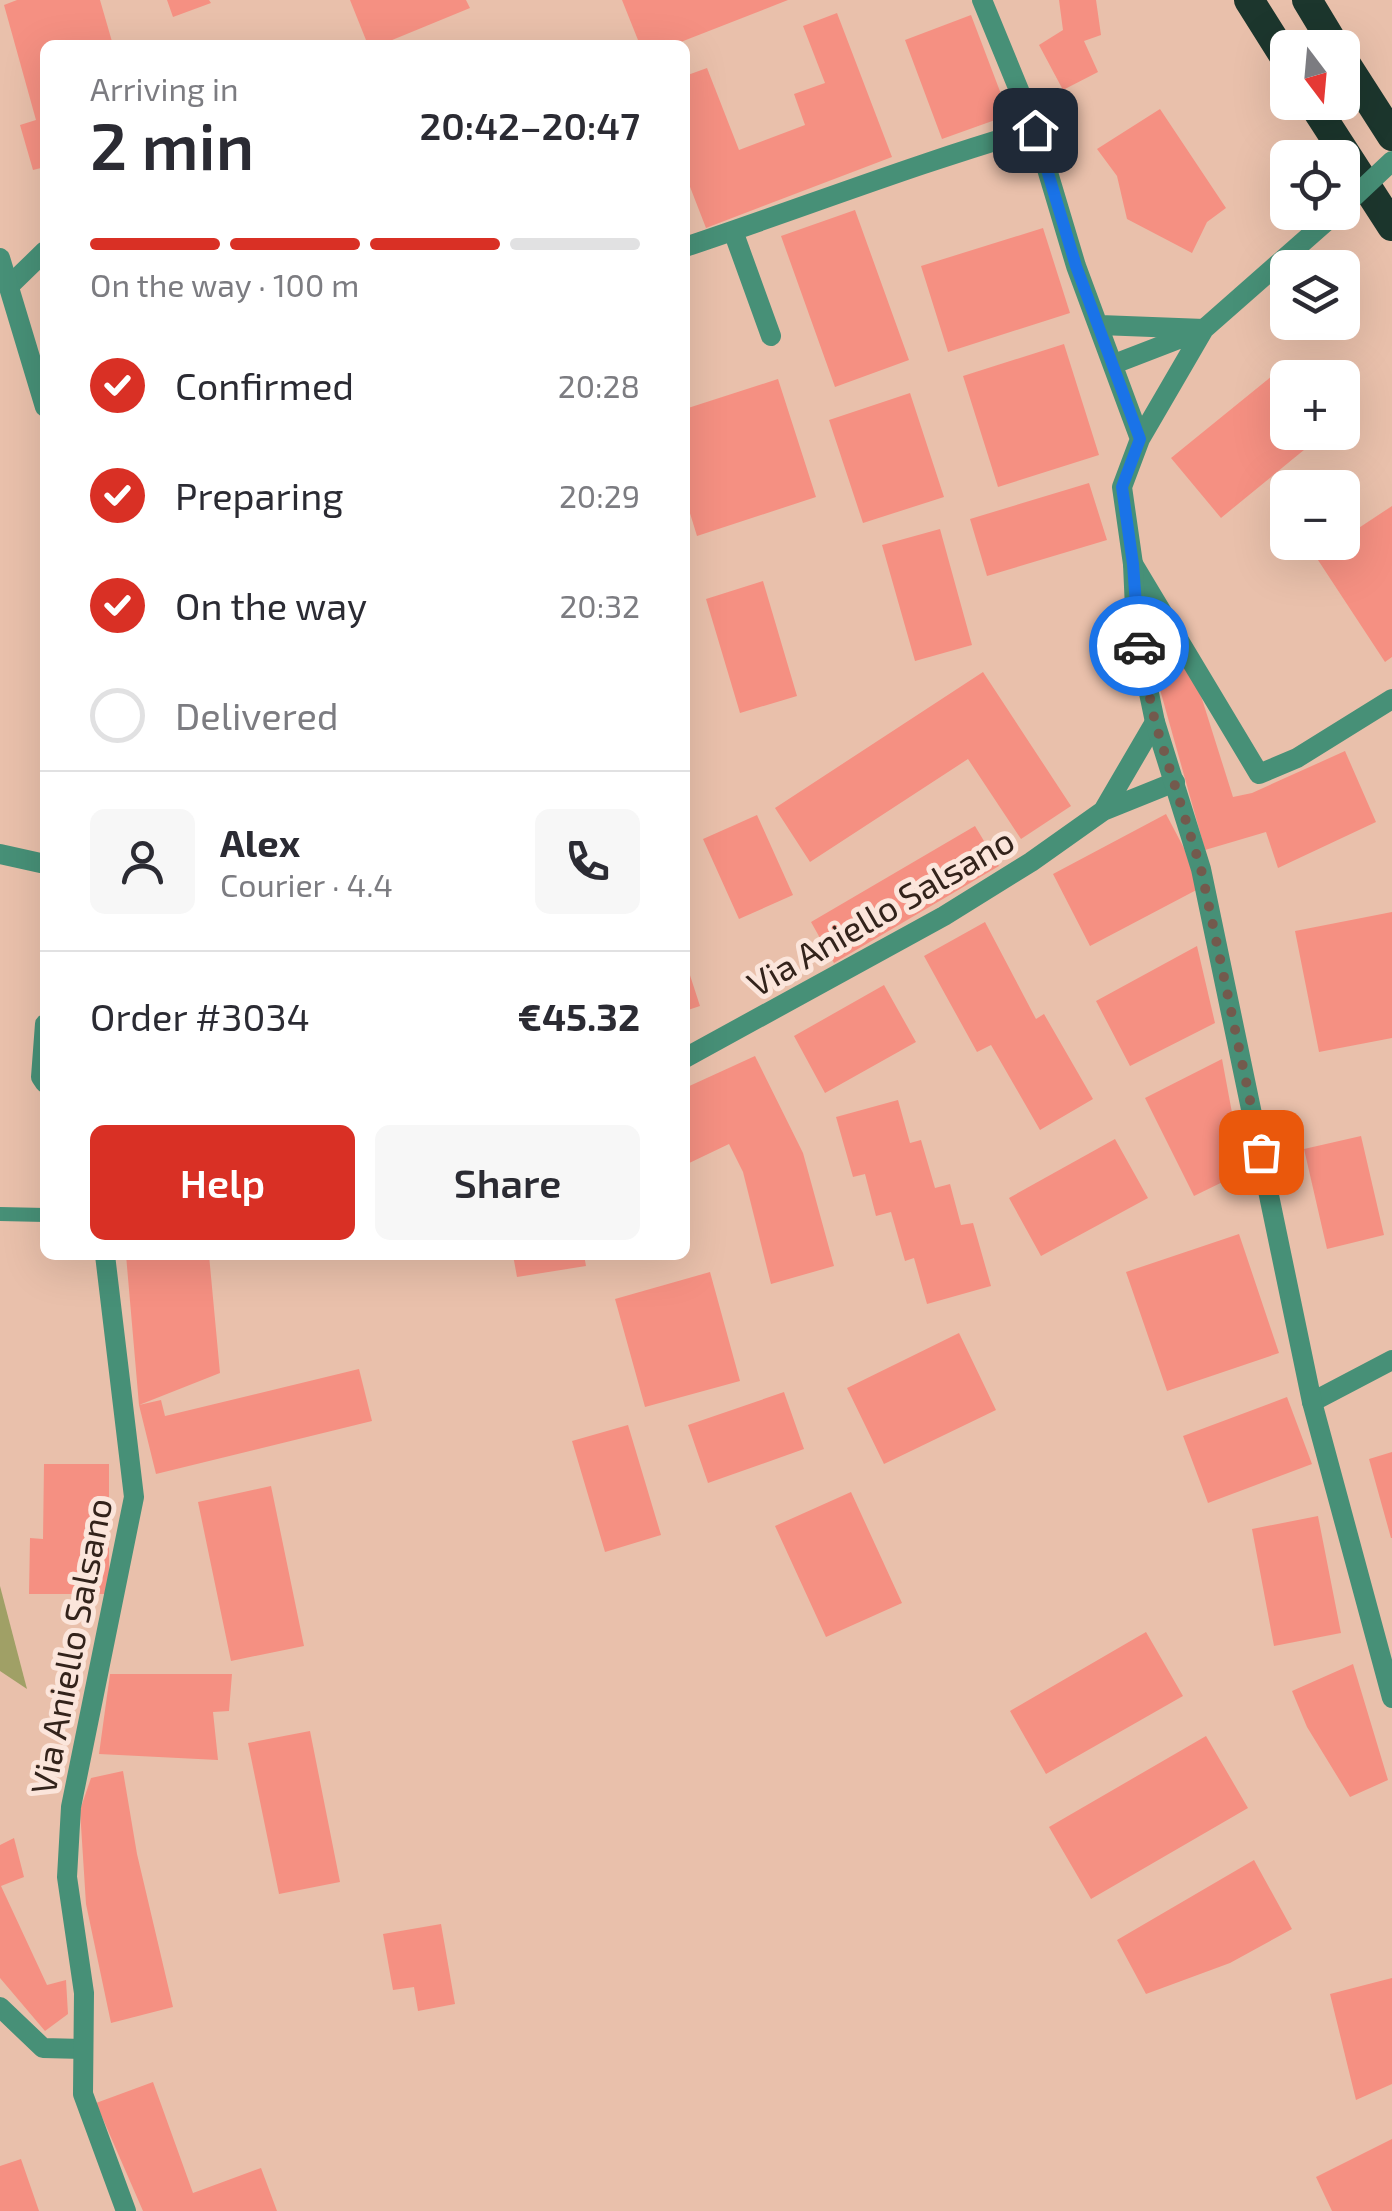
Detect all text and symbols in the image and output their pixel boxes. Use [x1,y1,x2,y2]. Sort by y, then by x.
north arrow [1270,30,1360,120]
map controls [1270,30,1360,560]
text: Arriving in [90,69,239,107]
pin [993,88,1078,173]
text: 20:42–20:47 [419,102,640,148]
icon: home [1008,103,1063,158]
text: 2 min [90,105,254,183]
button: locate [1270,140,1360,230]
button: layers [1270,250,1360,340]
text: On the way · 100 m [90,265,359,303]
icon: check [90,358,145,413]
button: + [1270,360,1360,450]
text: Confirmed [175,362,354,408]
text: 20:28 [558,366,640,404]
icon: check [90,468,145,523]
button: − [1270,470,1360,560]
text: Preparing [175,472,343,518]
text: 20:29 [559,476,640,514]
icon: check [90,578,145,633]
text: On the way [175,582,367,628]
text: 20:32 [559,586,640,624]
courier [1089,596,1189,696]
icon: car [1112,619,1167,674]
text: Delivered [175,692,339,738]
button: person [90,809,195,914]
button: phone [535,809,640,914]
street label: Via Aniello Salsano [739,818,1021,1004]
text: Alex [220,819,300,865]
text: Courier · 4.4 [220,865,393,903]
text: Order #3034 [90,993,310,1039]
text: €45.32 [518,993,640,1039]
pin [1219,1110,1304,1195]
button: Help [90,1125,355,1240]
button: Share [375,1125,640,1240]
icon: bag [1234,1125,1289,1180]
street label: Via Aniello Salsano [21,1494,119,1798]

